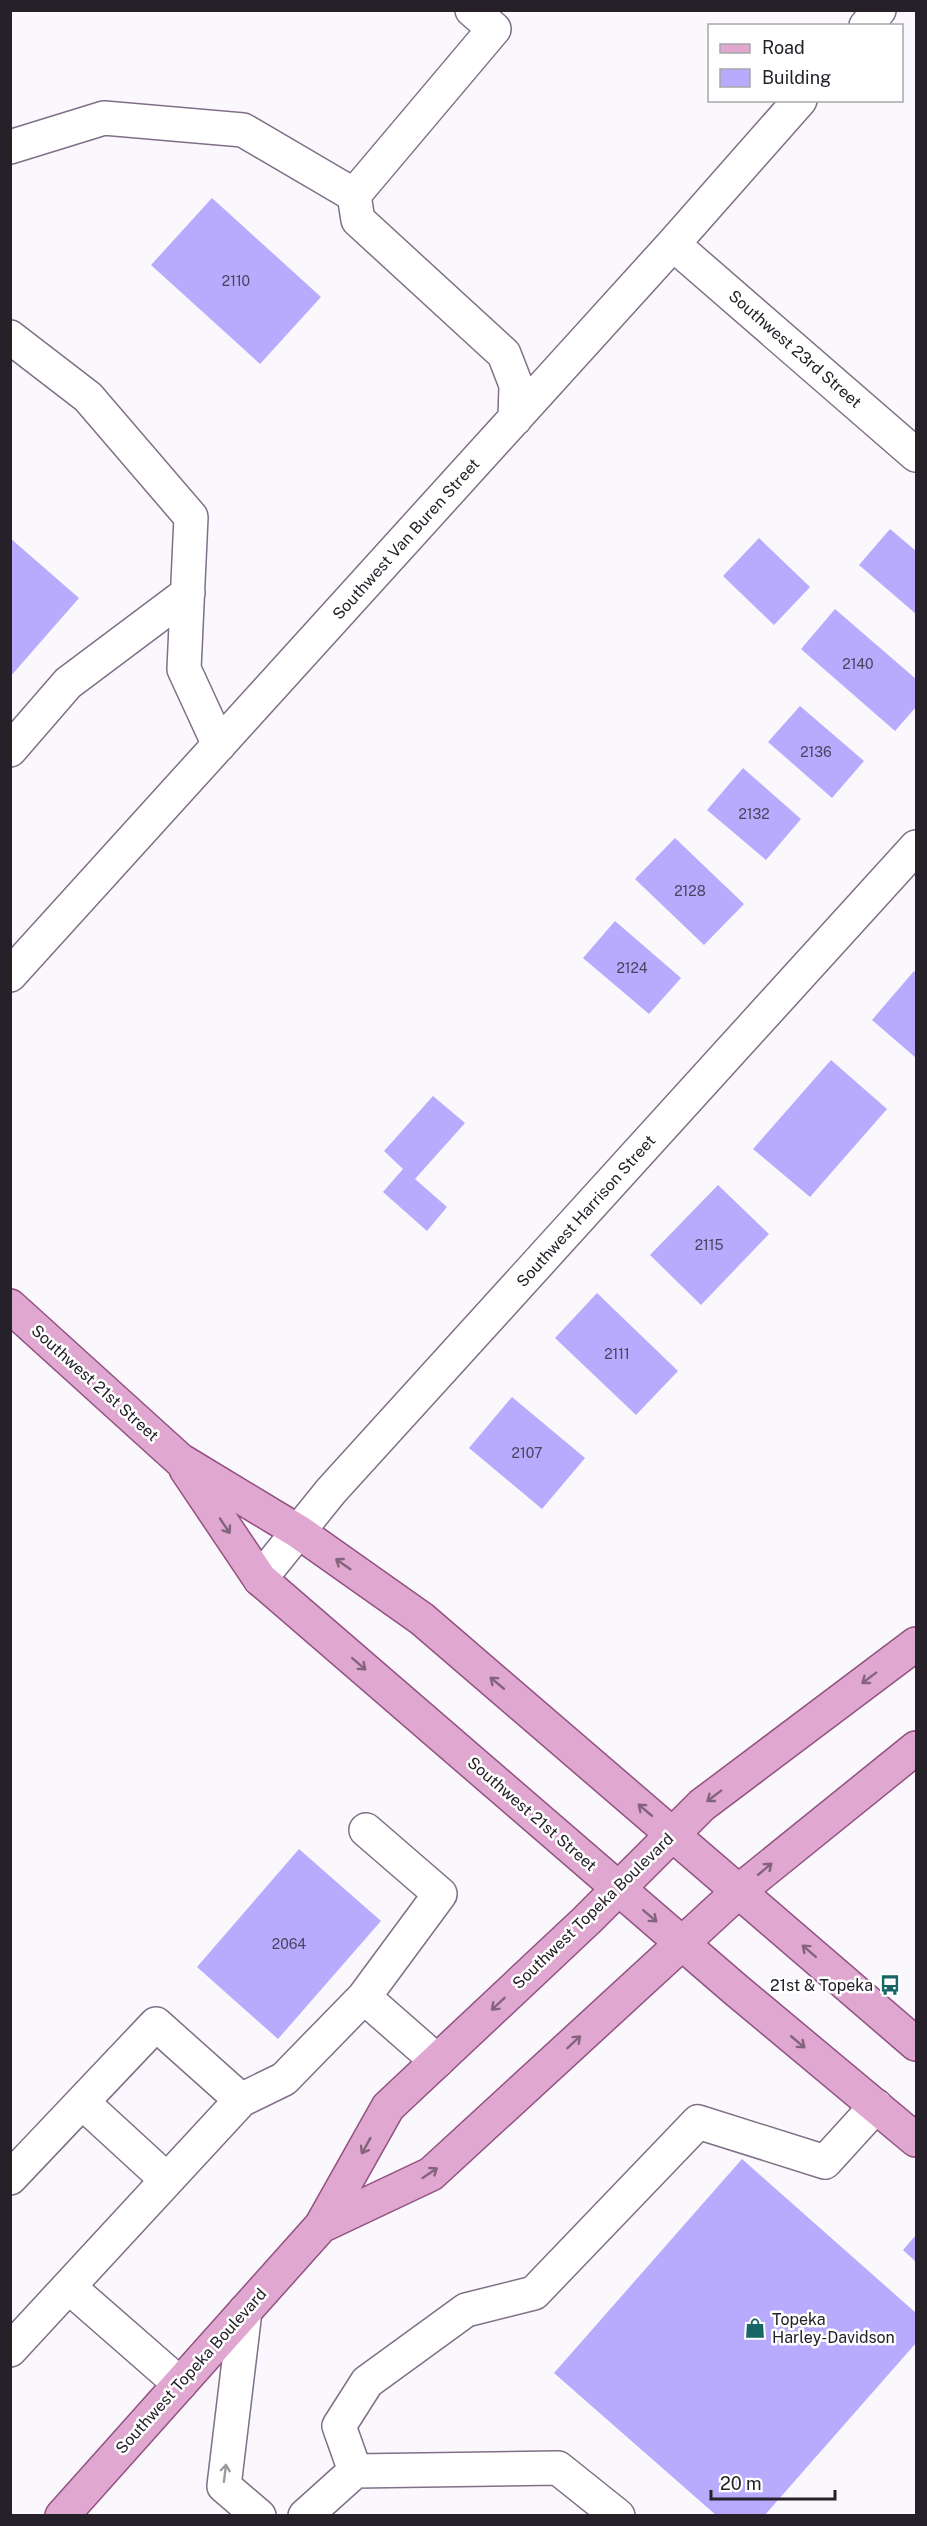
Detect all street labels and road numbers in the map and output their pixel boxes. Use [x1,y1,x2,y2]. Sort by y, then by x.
street label: Southwest 23rd Street [725,286,865,412]
street label: Southwest Van Buren Street [329,454,483,624]
street label: Southwest Harrison Street [513,1131,659,1291]
street label: Southwest 21st Street [28,1321,162,1445]
street label: Southwest 21st Street [464,1753,600,1875]
street label: Southwest Topeka Boulevard [509,1829,677,1993]
street label: Southwest Topeka Boulevard [112,2284,270,2458]

